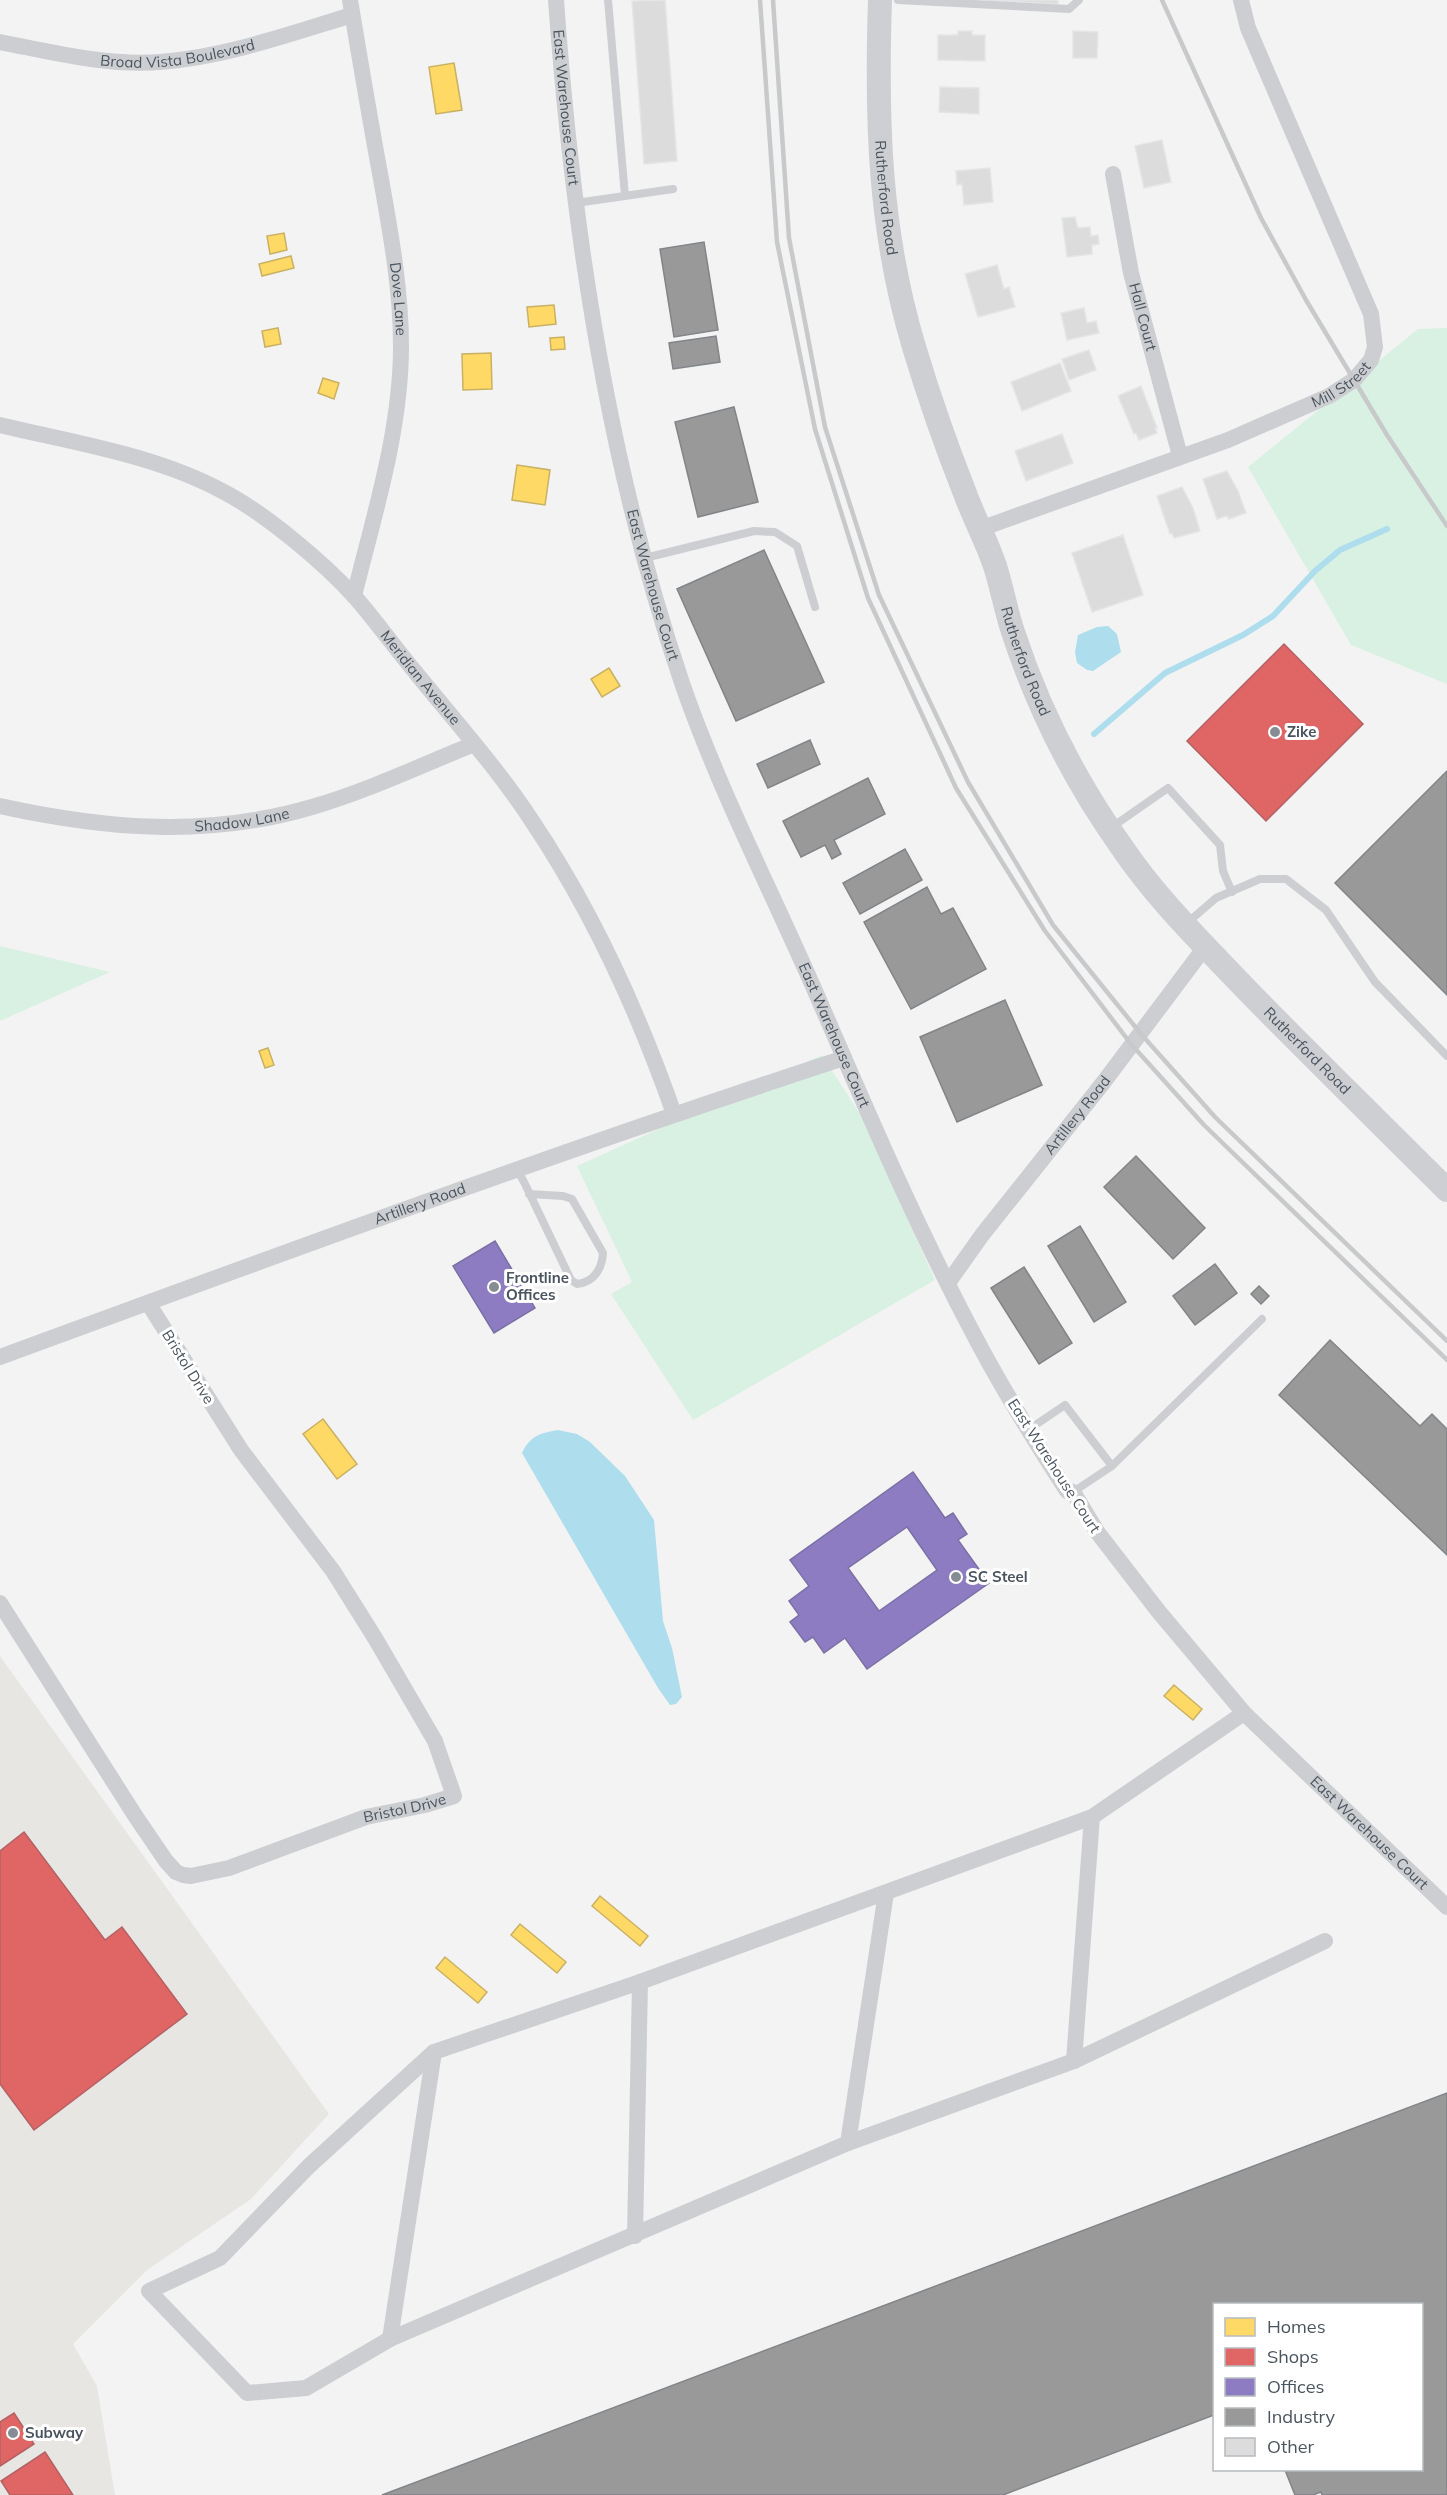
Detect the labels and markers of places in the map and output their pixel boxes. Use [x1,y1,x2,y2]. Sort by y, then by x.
place label: Zike [1287,722,1316,741]
marker: Zike [1268,725,1282,739]
place label: Frontline Offices [506,1268,569,1304]
marker: Frontline Offices [487,1280,501,1294]
place label: SC Steel [968,1567,1028,1586]
marker: SC Steel [949,1570,963,1584]
place label: Subway [25,2423,84,2442]
marker: Subway [6,2426,20,2440]

